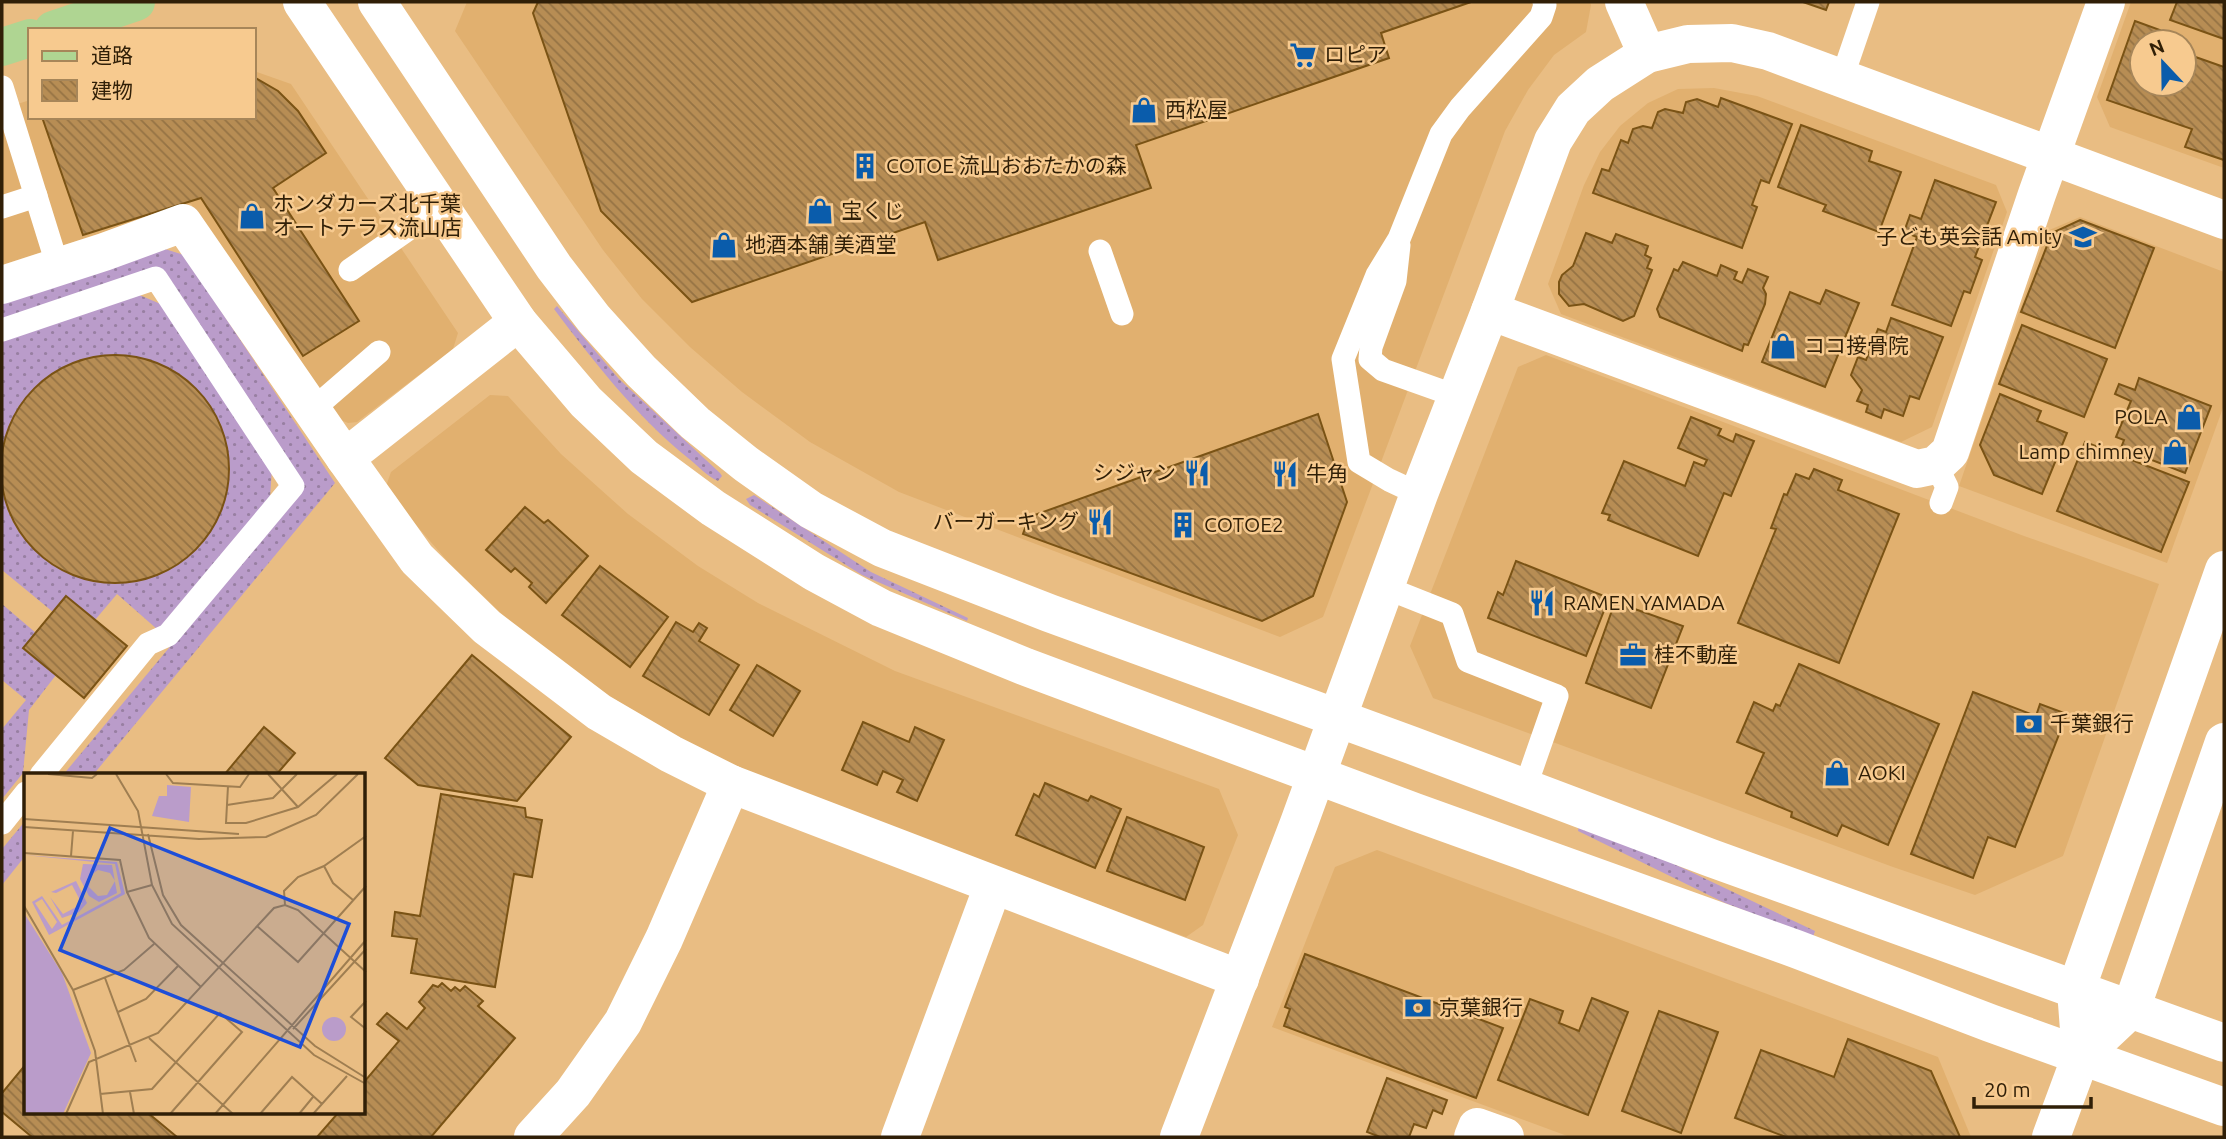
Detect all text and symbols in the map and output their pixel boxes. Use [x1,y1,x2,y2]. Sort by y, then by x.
legend [28,28,256,119]
north arrow [2128,28,2198,98]
text: N [2146,34,2167,60]
supermarket icon: ロピア [1288,40,1318,70]
place label: ロピア [1324,42,1387,66]
text: 道路 [91,43,133,67]
text: 建物 [91,78,133,102]
shop icon: 西松屋 [1129,95,1159,125]
place label: 西松屋 [1165,97,1228,121]
building icon: COTOE 流山おおたかの森 [850,151,880,181]
place label: COTOE 流山おおたかの森 [886,153,1127,177]
place label: ホンダカーズ北千葉 オートテラス流山店 [273,191,462,239]
shop icon: 宝くじ [805,196,835,226]
place label: 宝くじ [841,198,904,222]
shop icon: ホンダカーズ北千葉 オートテラス流山店 [237,201,267,231]
school or university icon: 子ども英会話 Amity [2068,222,2098,252]
place label: 子ども英会話 Amity [1876,224,2062,248]
shop icon: 地酒本舗 美酒堂 [709,230,739,260]
place label: 地酒本舗 美酒堂 [745,232,897,256]
shop icon: ココ接骨院 [1768,331,1798,361]
place label: ココ接骨院 [1804,333,1909,357]
shop icon: POLA [2174,402,2204,432]
place label: POLA [2114,404,2168,428]
shop icon: Lamp chimney [2160,437,2190,467]
place label: Lamp chimney [2019,439,2154,463]
restaurant icon: シジャン [1182,458,1212,488]
restaurant icon: 牛角 [1270,459,1300,489]
place label: シジャン [1093,460,1176,484]
place label: 牛角 [1306,461,1348,485]
restaurant icon: バーガーキング [1085,507,1115,537]
place label: バーガーキング [933,509,1079,533]
building icon: COTOE2 [1168,510,1198,540]
place label: COTOE2 [1204,512,1284,536]
restaurant icon: RAMEN YAMADA [1527,588,1557,618]
place label: RAMEN YAMADA [1563,590,1725,614]
office icon: 桂不動産 [1618,640,1648,670]
place label: 桂不動産 [1654,642,1738,666]
bank icon: 千葉銀行 [2014,709,2044,739]
place label: 千葉銀行 [2050,711,2134,735]
shop icon: AOKI [1822,758,1852,788]
place label: AOKI [1858,760,1906,784]
inset map [24,773,366,1114]
bank icon: 京葉銀行 [1403,993,1433,1023]
place label: 京葉銀行 [1439,995,1523,1019]
scale bar [1974,1066,2091,1110]
text: 20 m [1984,1077,2031,1101]

